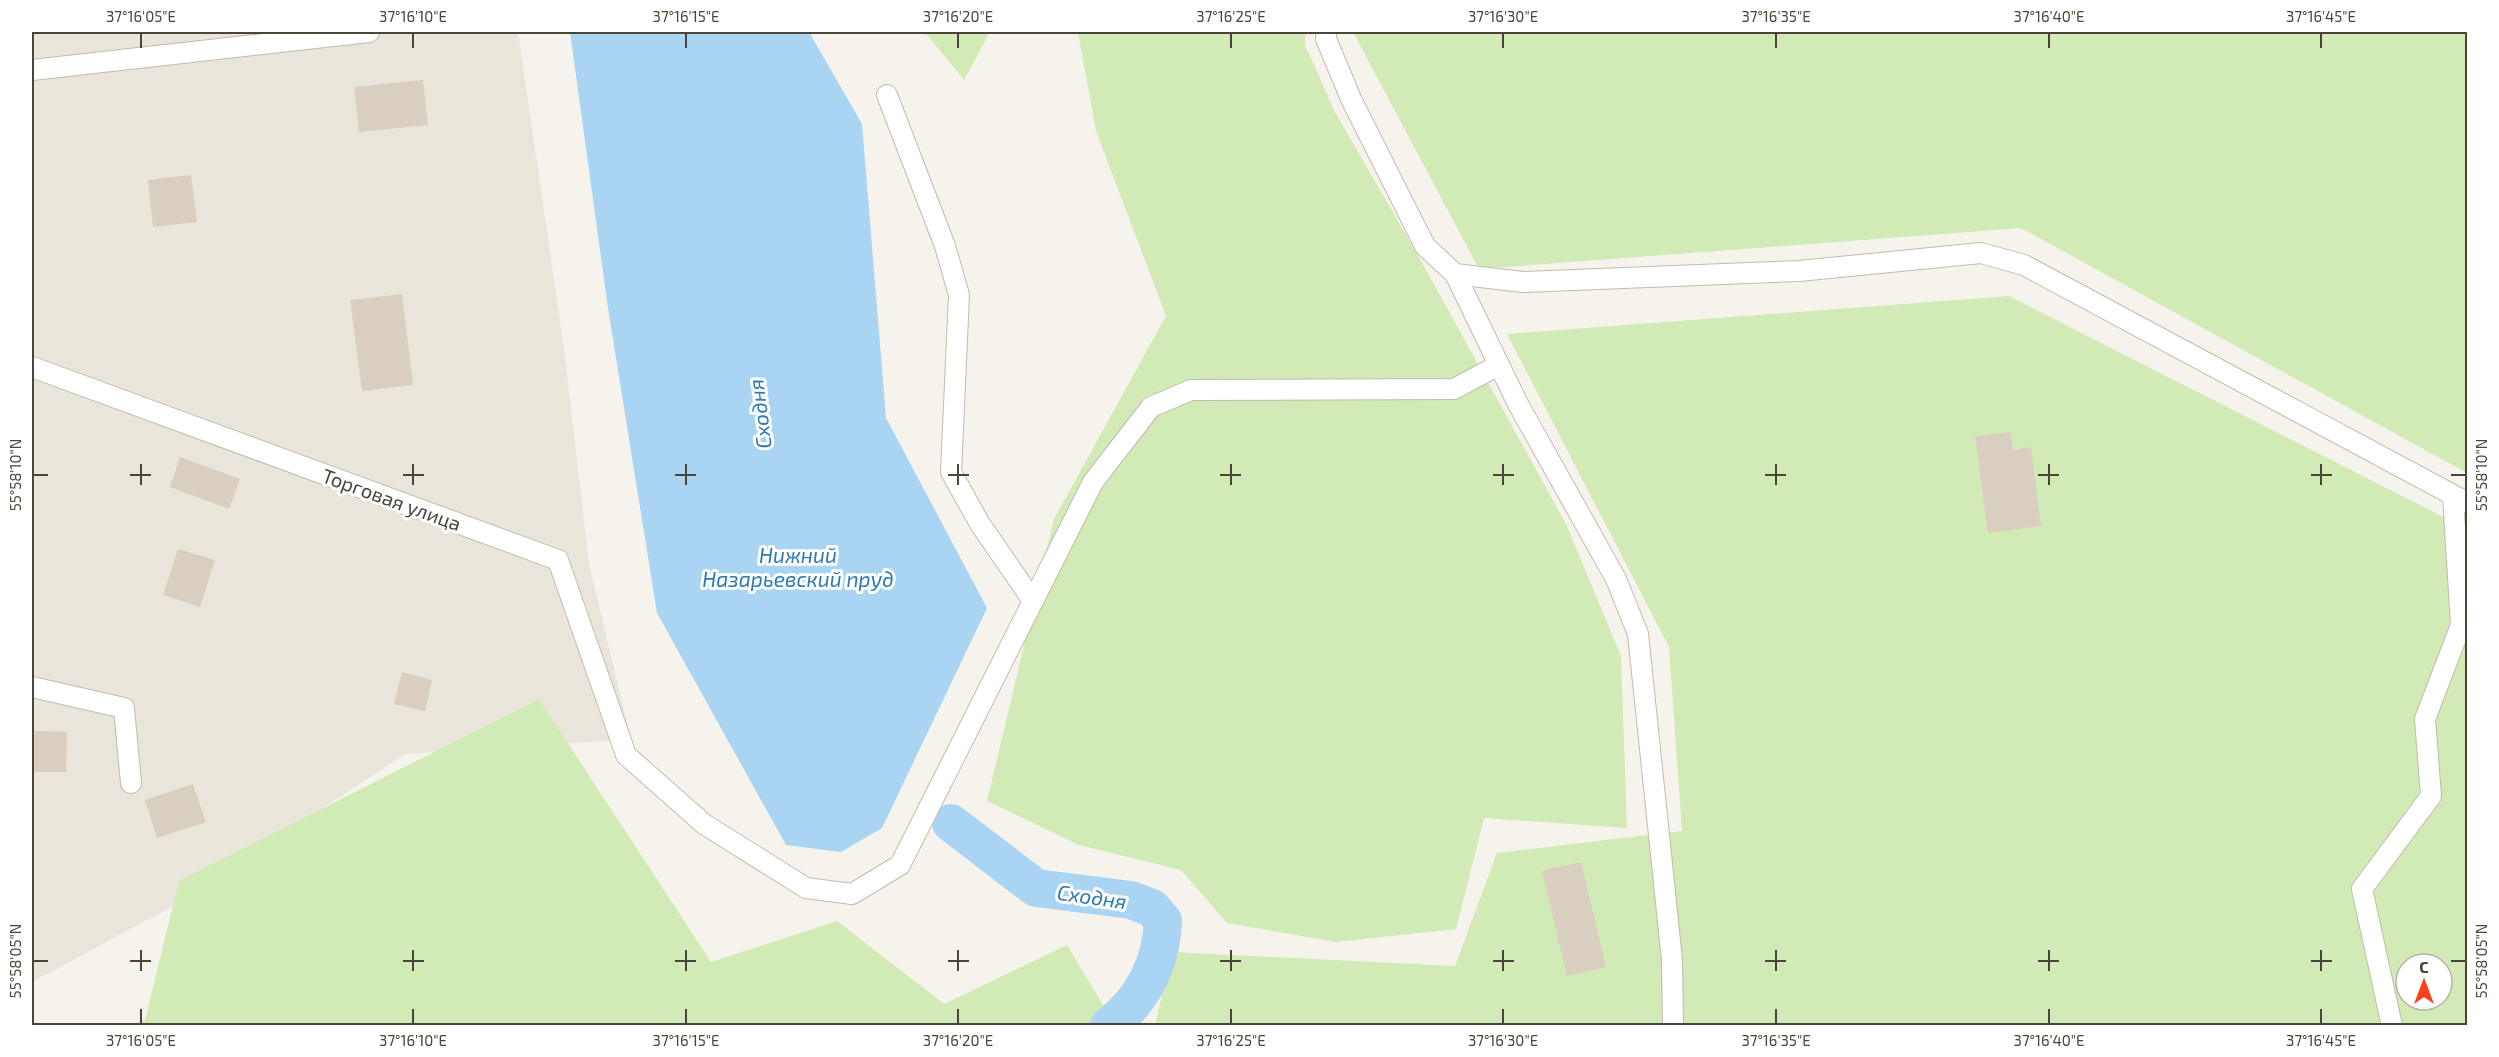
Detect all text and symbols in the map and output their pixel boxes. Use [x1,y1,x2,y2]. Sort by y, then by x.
text: 37°16'05"E [106,7,176,25]
text: 37°16'10"E [379,7,447,25]
text: 37°16'15"E [653,7,719,25]
text: 37°16'20"E [923,7,993,25]
text: 37°16'25"E [1196,7,1266,25]
text: 37°16'30"E [1468,7,1538,25]
text: 37°16'35"E [1741,7,1811,25]
text: 37°16'40"E [2014,7,2084,25]
text: 37°16'45"E [2286,7,2356,25]
water label: Сходня [742,378,776,450]
text: 55°58'10"N [6,439,24,511]
text: 55°58'10"N [2472,439,2490,511]
street label: Торговая улица [319,463,465,536]
water label: Нижний Назарьевский пруд [702,542,894,591]
water label: Сходня [1056,879,1128,913]
text: 55°58'05"N [6,924,24,998]
text: 55°58'05"N [2472,924,2490,998]
north arrow [2394,952,2454,1012]
text: С [2419,957,2429,976]
text: 37°16'05"E [106,1031,176,1049]
text: 37°16'10"E [379,1031,447,1049]
text: 37°16'15"E [653,1031,719,1049]
text: 37°16'20"E [923,1031,993,1049]
text: 37°16'25"E [1196,1031,1266,1049]
text: 37°16'30"E [1468,1031,1538,1049]
text: 37°16'35"E [1741,1031,1811,1049]
text: 37°16'40"E [2014,1031,2084,1049]
text: 37°16'45"E [2286,1031,2356,1049]

